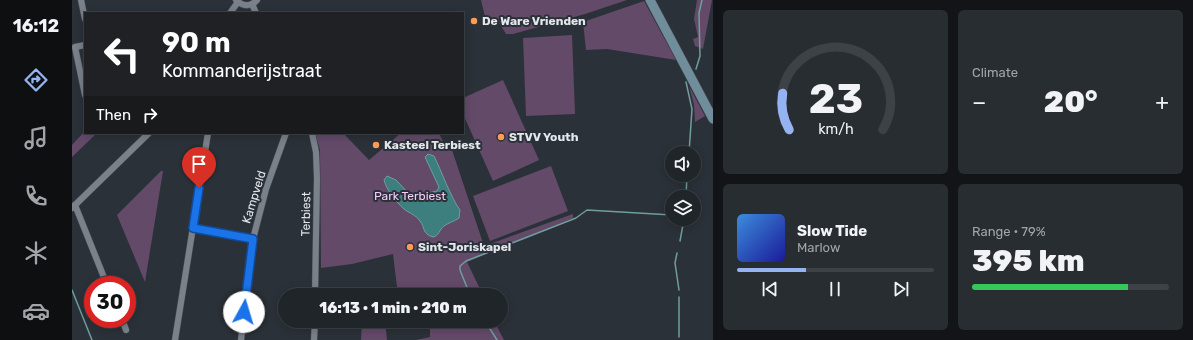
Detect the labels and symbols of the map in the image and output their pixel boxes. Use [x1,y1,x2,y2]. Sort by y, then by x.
place label: De Ware Vrienden [482,14,586,28]
marker: De Ware Vrienden [469,16,479,26]
place label: STVV Youth [509,130,579,144]
marker: STVV Youth [496,132,506,142]
place label: Kasteel Terbiest [384,138,481,152]
marker: Kasteel Terbiest [371,140,381,150]
pin [182,147,216,188]
street label: Kampveld [239,169,269,225]
park label: Park Terbiest [374,189,446,203]
street label: Terbiest [299,191,313,236]
place label: Sint-Joriskapel [418,240,511,254]
marker: Sint-Joriskapel [405,242,415,252]
speed limit sign: 30 [84,276,136,328]
position arrow [223,291,265,333]

